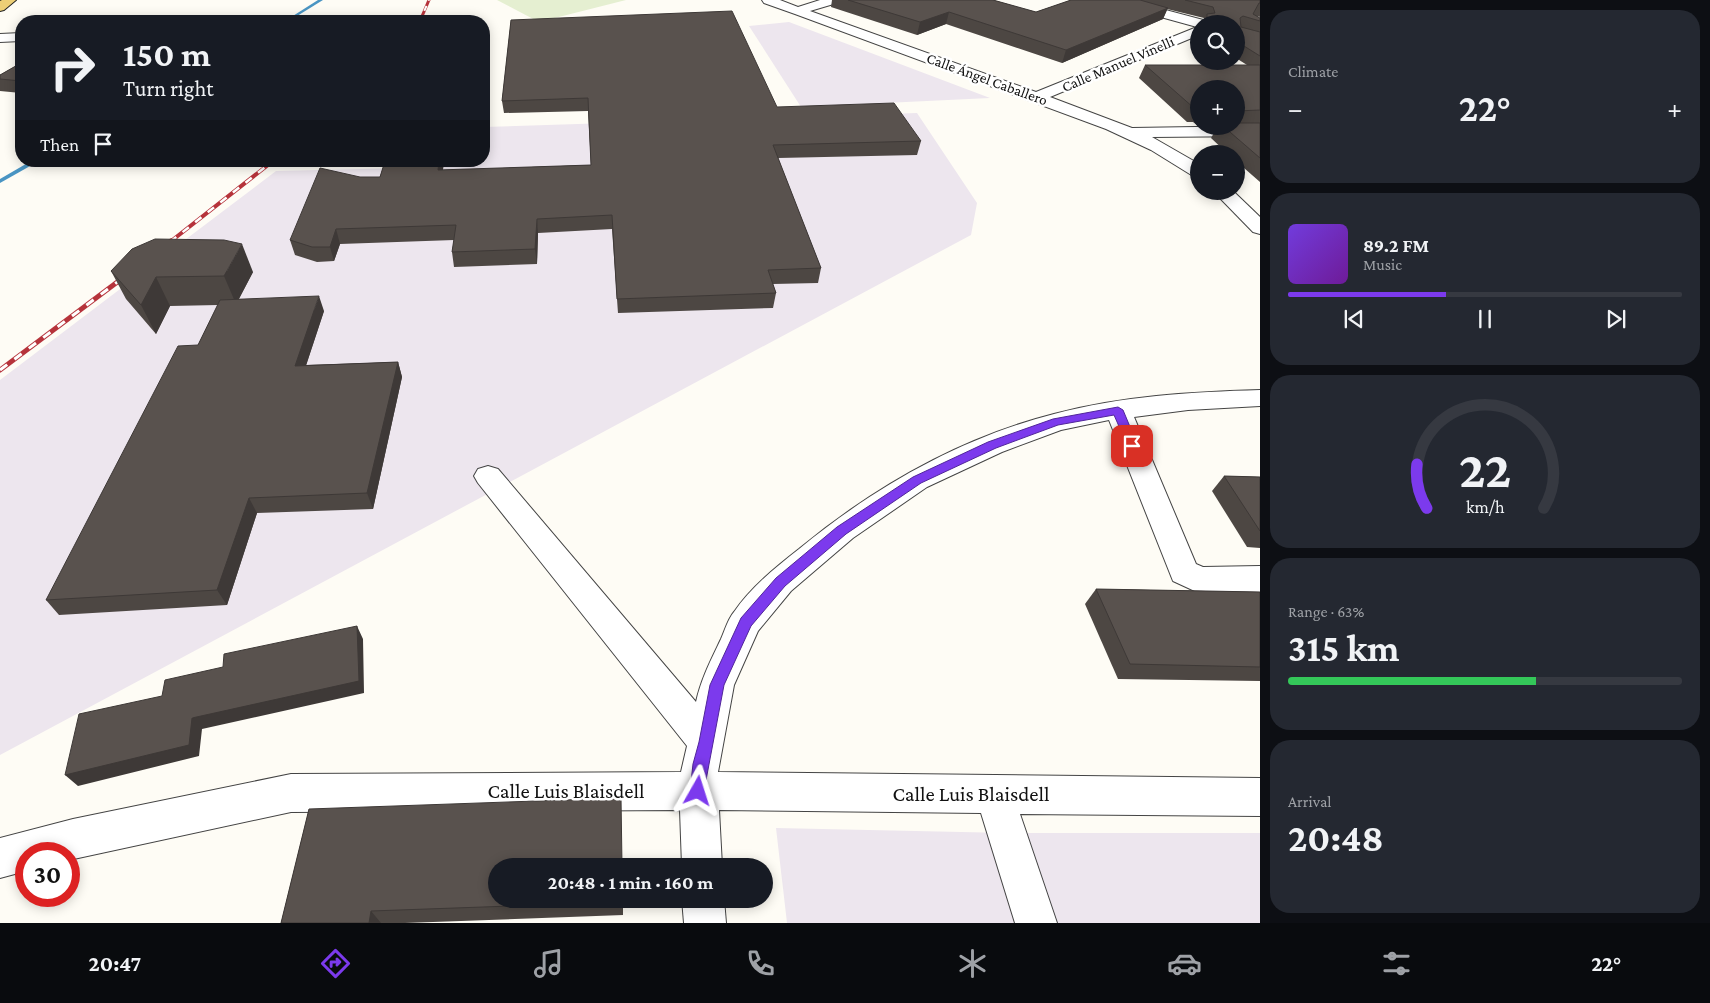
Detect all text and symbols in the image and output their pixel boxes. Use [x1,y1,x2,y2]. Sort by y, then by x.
map controls [1190,15,1245,200]
button: search [1190,15,1245,70]
street label: Calle Manuel Vinelli [1059,33,1177,95]
icon: right [40,35,105,100]
text: 150 m [123,35,211,74]
street label: Calle Ángel Caballero [924,50,1050,109]
text: Climate [1288,63,1338,80]
text: Turn right [123,76,214,101]
button: + [1190,80,1245,135]
text: 22° [1459,87,1511,129]
text: − [1288,93,1303,124]
text: + [1667,93,1682,124]
icon: arrive [89,130,117,158]
text: Then [40,134,79,155]
button: − [1190,145,1245,200]
text: 89.2 FM [1363,235,1429,256]
text: Music [1363,256,1402,273]
icon: previous [1340,305,1368,333]
icon: pause [1471,305,1499,333]
icon: next [1602,305,1630,333]
pin [1111,425,1153,467]
icon: arrive [1118,432,1146,460]
text: 22 [1459,440,1511,498]
text: km/h [1466,497,1505,517]
text: Range · 63% [1288,603,1364,620]
text: 315 km [1288,627,1400,669]
position arrow [671,764,723,816]
street label: Calle Luis Blaisdell [487,779,645,803]
street label: Calle Luis Blaisdell [892,782,1050,806]
text: Arrival [1288,793,1332,810]
text: 20:48 [1288,817,1384,859]
speed limit sign: 30 [15,842,80,907]
text: 20:48 · 1 min · 160 m [548,872,713,893]
icon: directions [318,946,353,981]
icon: music [531,946,566,981]
icon: phone [743,946,778,981]
icon: climate [955,946,990,981]
icon: car [1167,946,1202,981]
icon: filters [1379,946,1414,981]
text: 20:47 [89,951,141,976]
text: 22° [1591,951,1621,976]

